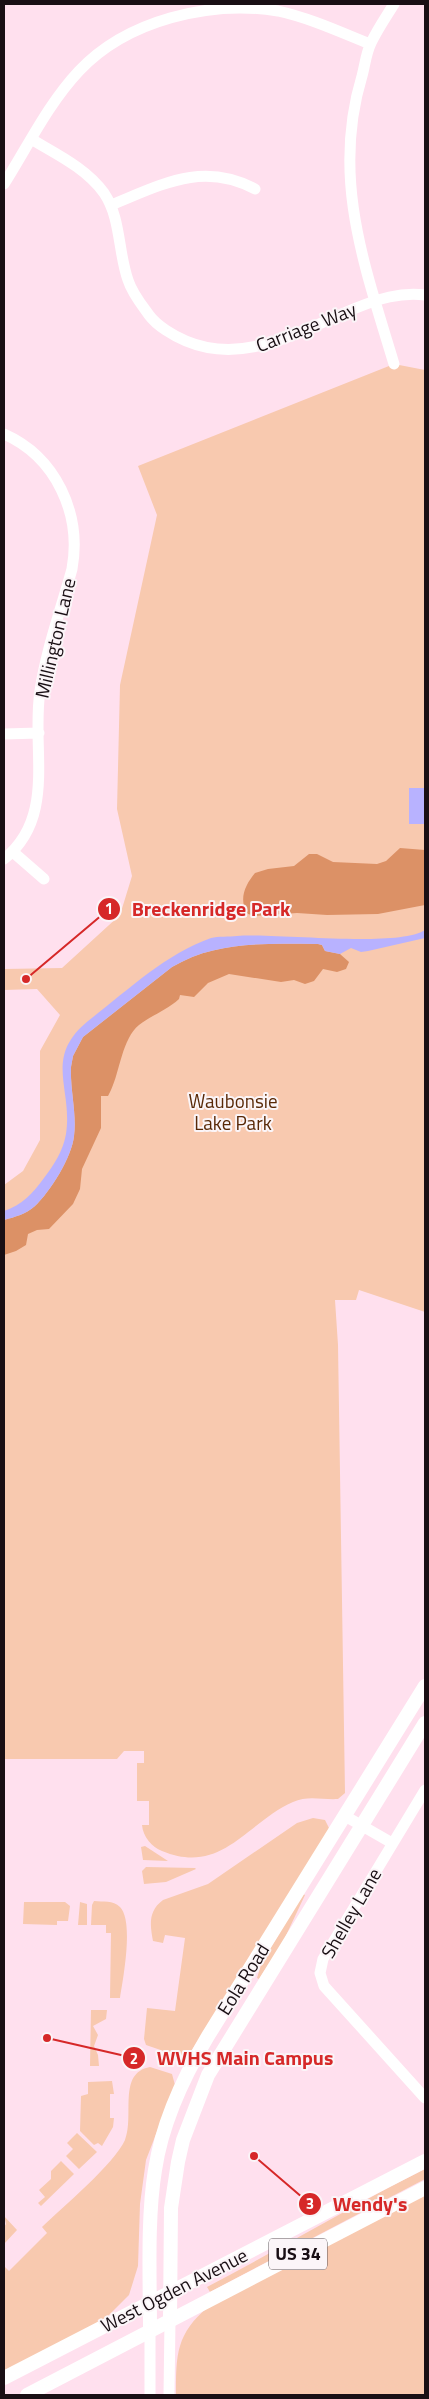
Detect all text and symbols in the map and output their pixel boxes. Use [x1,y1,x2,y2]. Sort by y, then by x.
street label: Carriage Way [251,294,360,359]
street label: Millington Lane [27,575,82,701]
callout: Breckenridge Park [97,892,300,927]
text: Breckenridge Park [132,893,291,924]
text: 1 [105,897,113,920]
park label: Waubonsie Lake Park [189,1086,277,1137]
street label: Shelley Lane [313,1862,388,1963]
street label: Eola Road [209,1937,276,2020]
callout: WVHS Main Campus [122,2041,343,2076]
text: WVHS Main Campus [157,2042,333,2073]
text: 2 [130,2047,138,2070]
callout: Wendy's [298,2187,418,2222]
text: Wendy's [333,2188,407,2219]
text: 3 [306,2192,314,2215]
road number: US 34 [269,2238,327,2270]
street label: West Ogden Avenue [95,2240,252,2339]

